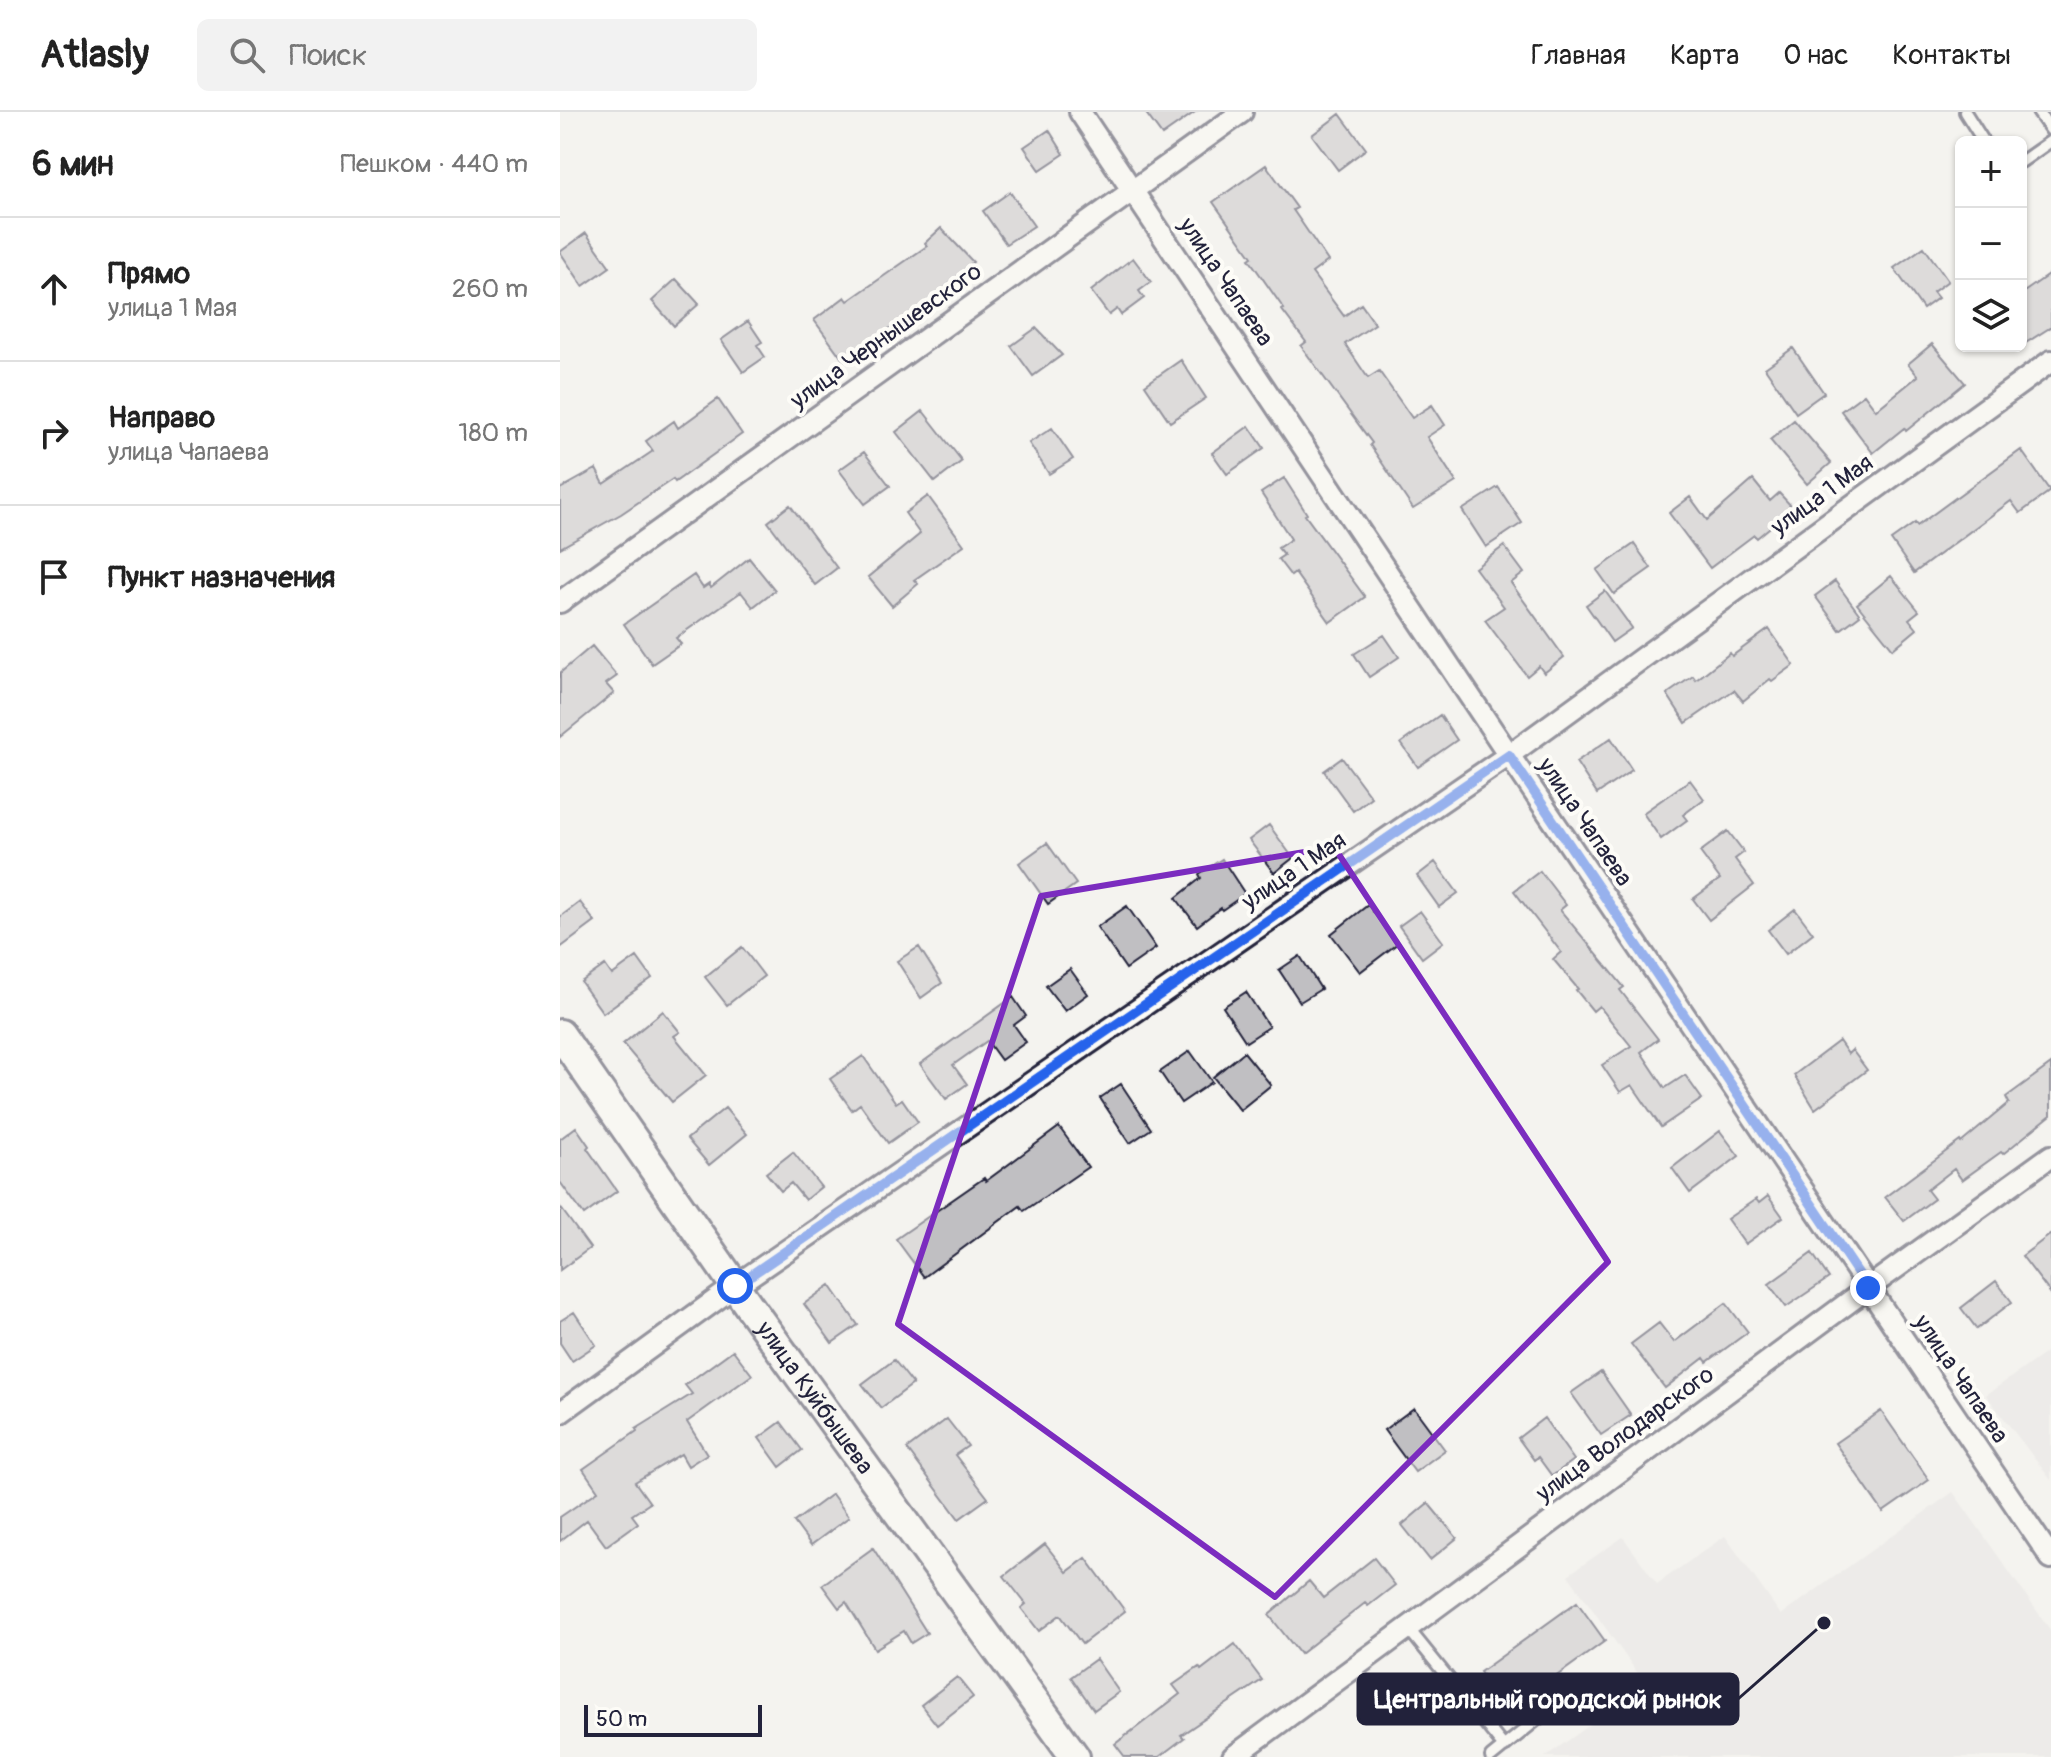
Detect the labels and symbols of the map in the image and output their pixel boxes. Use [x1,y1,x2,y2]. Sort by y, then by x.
street label: улица Чапаева [1172,211,1280,352]
street label: улица Чернышевского [784,257,987,416]
street label: улица 1 Мая [1764,448,1879,542]
street label: улица Чапаева [1531,751,1639,892]
street label: улица 1 Мая [1236,826,1352,917]
route start [717,1268,753,1304]
route end [1850,1270,1886,1306]
street label: улица Чапаева [1907,1308,2015,1449]
street label: улица Куйбышева [750,1314,880,1480]
street label: улица Володарского [1530,1360,1720,1509]
callout: Центральный городской рынок [1358,1674,1738,1724]
text: Центральный городской рынок [1374,1684,1722,1716]
scale bar [584,1701,762,1737]

